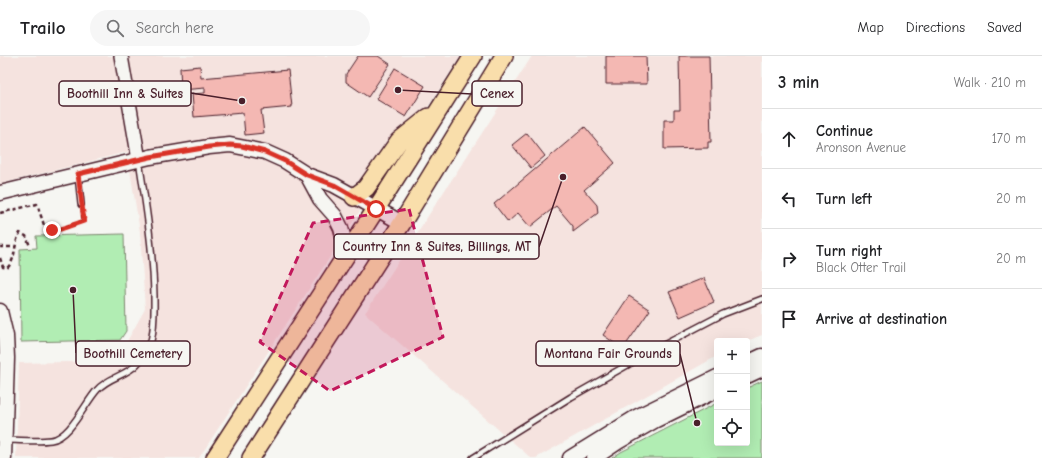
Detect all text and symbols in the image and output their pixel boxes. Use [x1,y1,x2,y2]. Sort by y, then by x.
search box [90,10,370,46]
text: Trailo [20,17,66,39]
icon: search [104,17,126,39]
text: Search here [136,19,214,37]
text: Map [857,19,884,36]
text: Directions [906,19,965,36]
text: Saved [987,19,1022,36]
text: 3 min [778,73,819,92]
text: Walk · 210 m [954,75,1026,90]
callout: Boothill Inn & Suites [59,81,191,106]
callout: Cenex [472,81,522,106]
text: Boothill Inn & Suites [67,86,183,101]
text: Cenex [480,86,515,101]
text: Continue [816,122,873,140]
icon: ahead [778,128,800,150]
text: 170 m [992,131,1026,146]
text: Aronson Avenue [816,140,906,155]
icon: left [778,188,800,210]
text: Turn left [816,190,872,208]
text: 20 m [996,191,1026,206]
route start [367,200,385,218]
route end [43,221,61,239]
callout: Country Inn & Suites, Billings, MT [334,234,539,259]
text: Country Inn & Suites, Billings, MT [343,239,532,254]
text: Turn right [816,242,882,260]
icon: right [778,248,800,270]
text: 20 m [996,251,1026,266]
text: Black Otter Trail [816,260,906,275]
icon: arrive [778,308,800,330]
text: Arrive at destination [816,310,947,328]
map controls [714,338,750,446]
button: + [714,338,750,374]
callout: Boothill Cemetery [76,341,190,366]
callout: Montana Fair Grounds [536,341,680,366]
text: Boothill Cemetery [84,346,182,361]
text: Montana Fair Grounds [544,346,672,361]
button: − [714,374,750,410]
button: locate [714,410,750,446]

